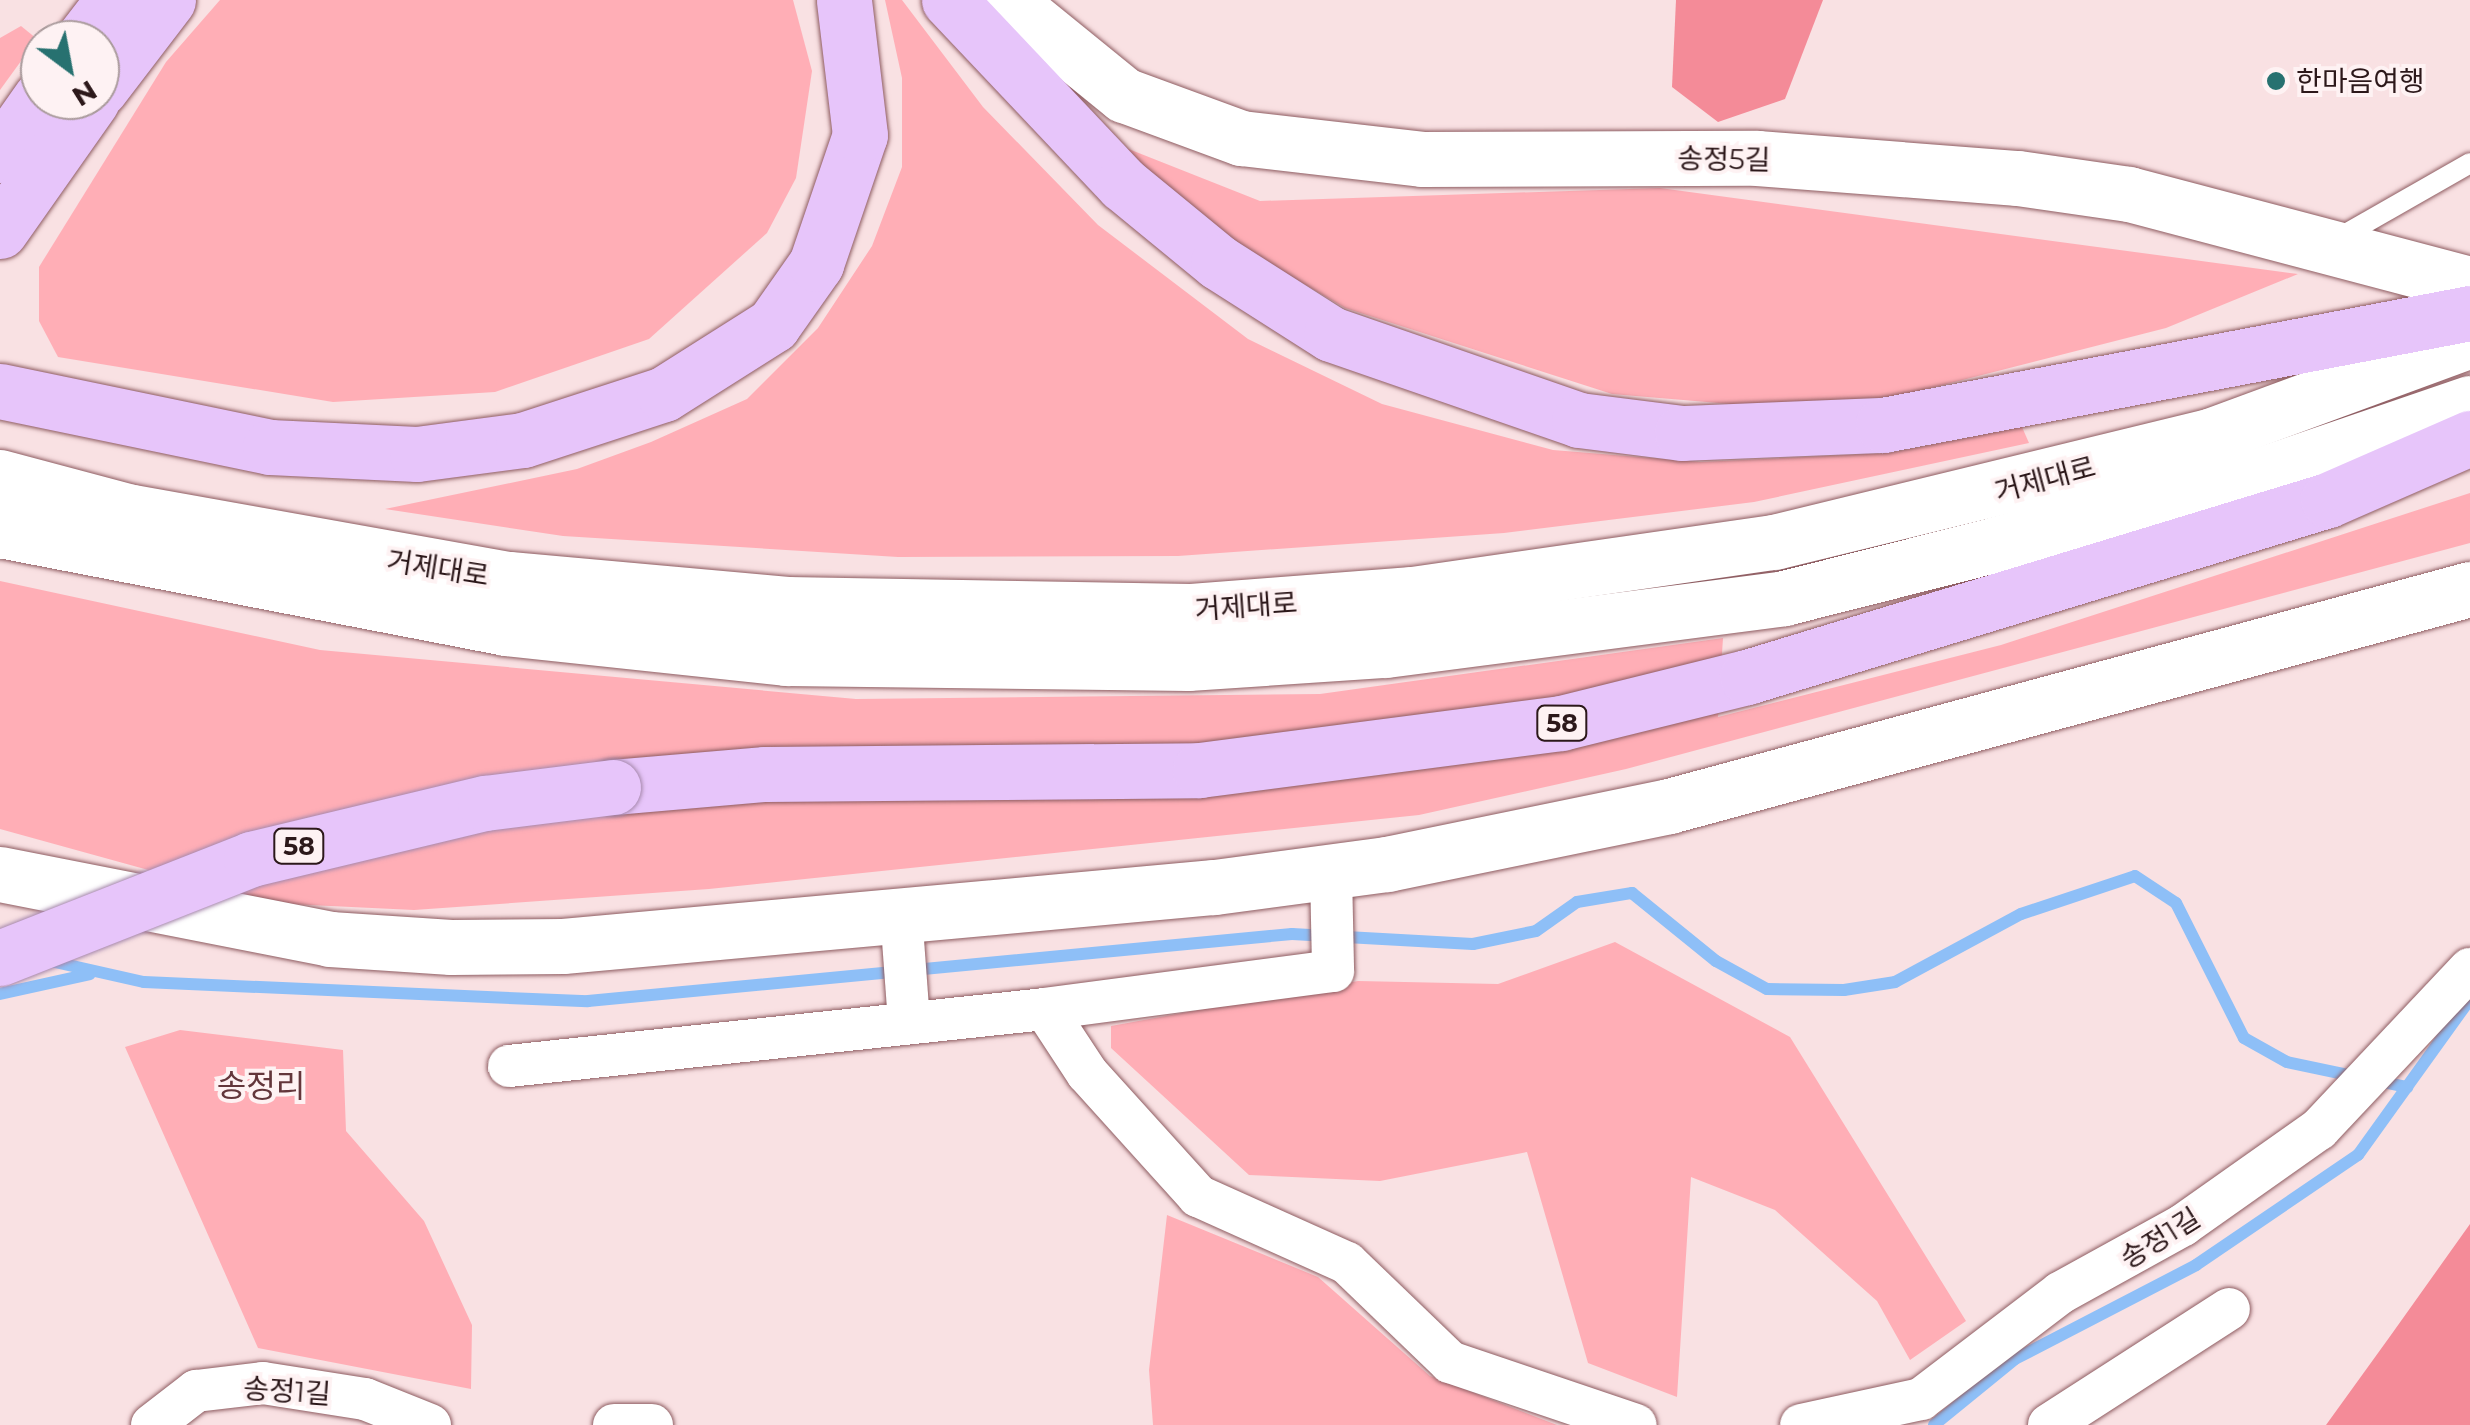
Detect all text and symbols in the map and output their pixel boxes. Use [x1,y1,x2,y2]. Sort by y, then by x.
north arrow [20,20,120,120]
place label: 한마음여행 [2296,64,2425,98]
marker: 한마음여행 [2265,70,2287,92]
text: N [66,73,103,114]
street label: 송정5길 [1677,141,1771,177]
street label: 거제대로 [1991,449,2099,509]
street label: 거제대로 [384,543,492,593]
street label: 거제대로 [1193,586,1299,626]
road number: 58 [1534,703,1590,743]
road number: 58 [272,826,326,866]
district label: 송정리 [217,1067,305,1105]
street label: 송정1길 [2114,1201,2206,1275]
street label: 송정1길 [242,1371,332,1411]

